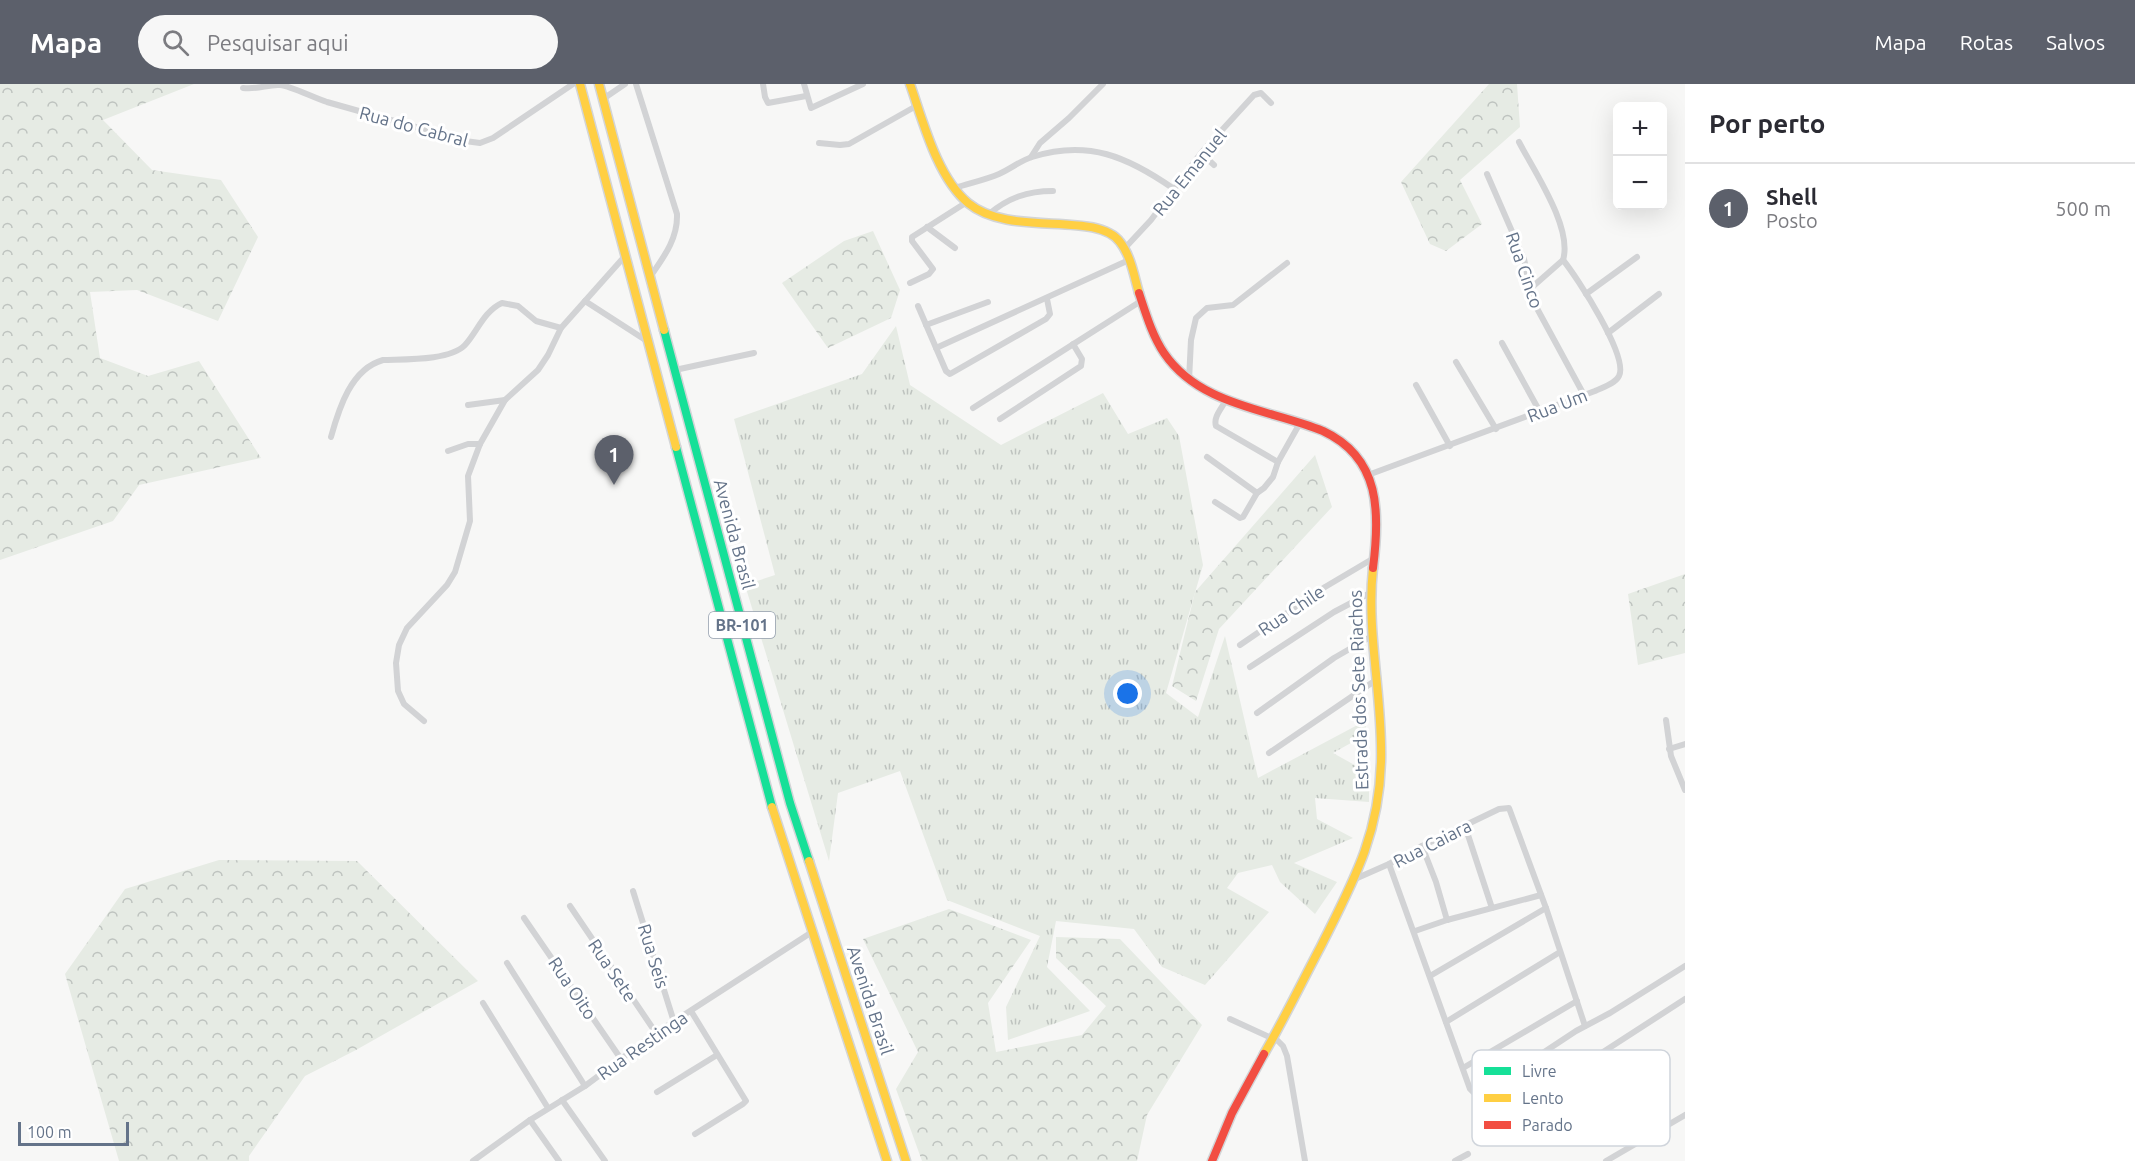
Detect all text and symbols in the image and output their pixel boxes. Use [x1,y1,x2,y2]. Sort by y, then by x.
search box [138,15,558,69]
icon: search [159,26,192,59]
text: Mapa [30,27,102,58]
text: Pesquisar aqui [207,30,349,55]
text: Mapa [1875,30,1927,54]
text: Rotas [1960,30,2013,54]
text: Salvos [2046,30,2105,54]
street label: Rua do Cabral [357,102,471,150]
map controls [1613,102,1667,210]
button: + [1613,102,1667,156]
text: Por perto [1709,109,1825,138]
street label: Rua Emanuel [1148,125,1230,219]
button: − [1613,156,1667,210]
text: Shell [1766,184,1817,209]
text: 1 [1723,197,1734,220]
text: 500 m [2055,197,2111,220]
text: Posto [1766,209,1818,232]
street label: Rua Cinco [1503,229,1547,311]
street label: Rua Um [1524,384,1590,426]
pin: 1 [594,436,634,485]
street label: Avenida Brasil [711,477,759,591]
street label: Rua Chile [1254,581,1328,639]
street label: Estrada dos Sete Riachos [1345,589,1371,790]
road number: BR-101 [709,612,775,638]
your location [1113,679,1142,708]
street label: Rua Caiara [1390,815,1474,871]
street label: Rua Seis [635,921,673,991]
street label: Rua Sete [585,935,641,1005]
street label: Avenida Brasil [844,943,898,1057]
street label: Rua Oito [545,953,601,1023]
street label: Rua Restinga [593,1007,691,1083]
legend [1472,1050,1670,1146]
text: Livre [1522,1062,1557,1080]
text: Lento [1522,1089,1564,1107]
text: Parado [1522,1116,1573,1134]
scale bar [18,1119,129,1146]
text: 100 m [27,1123,72,1141]

